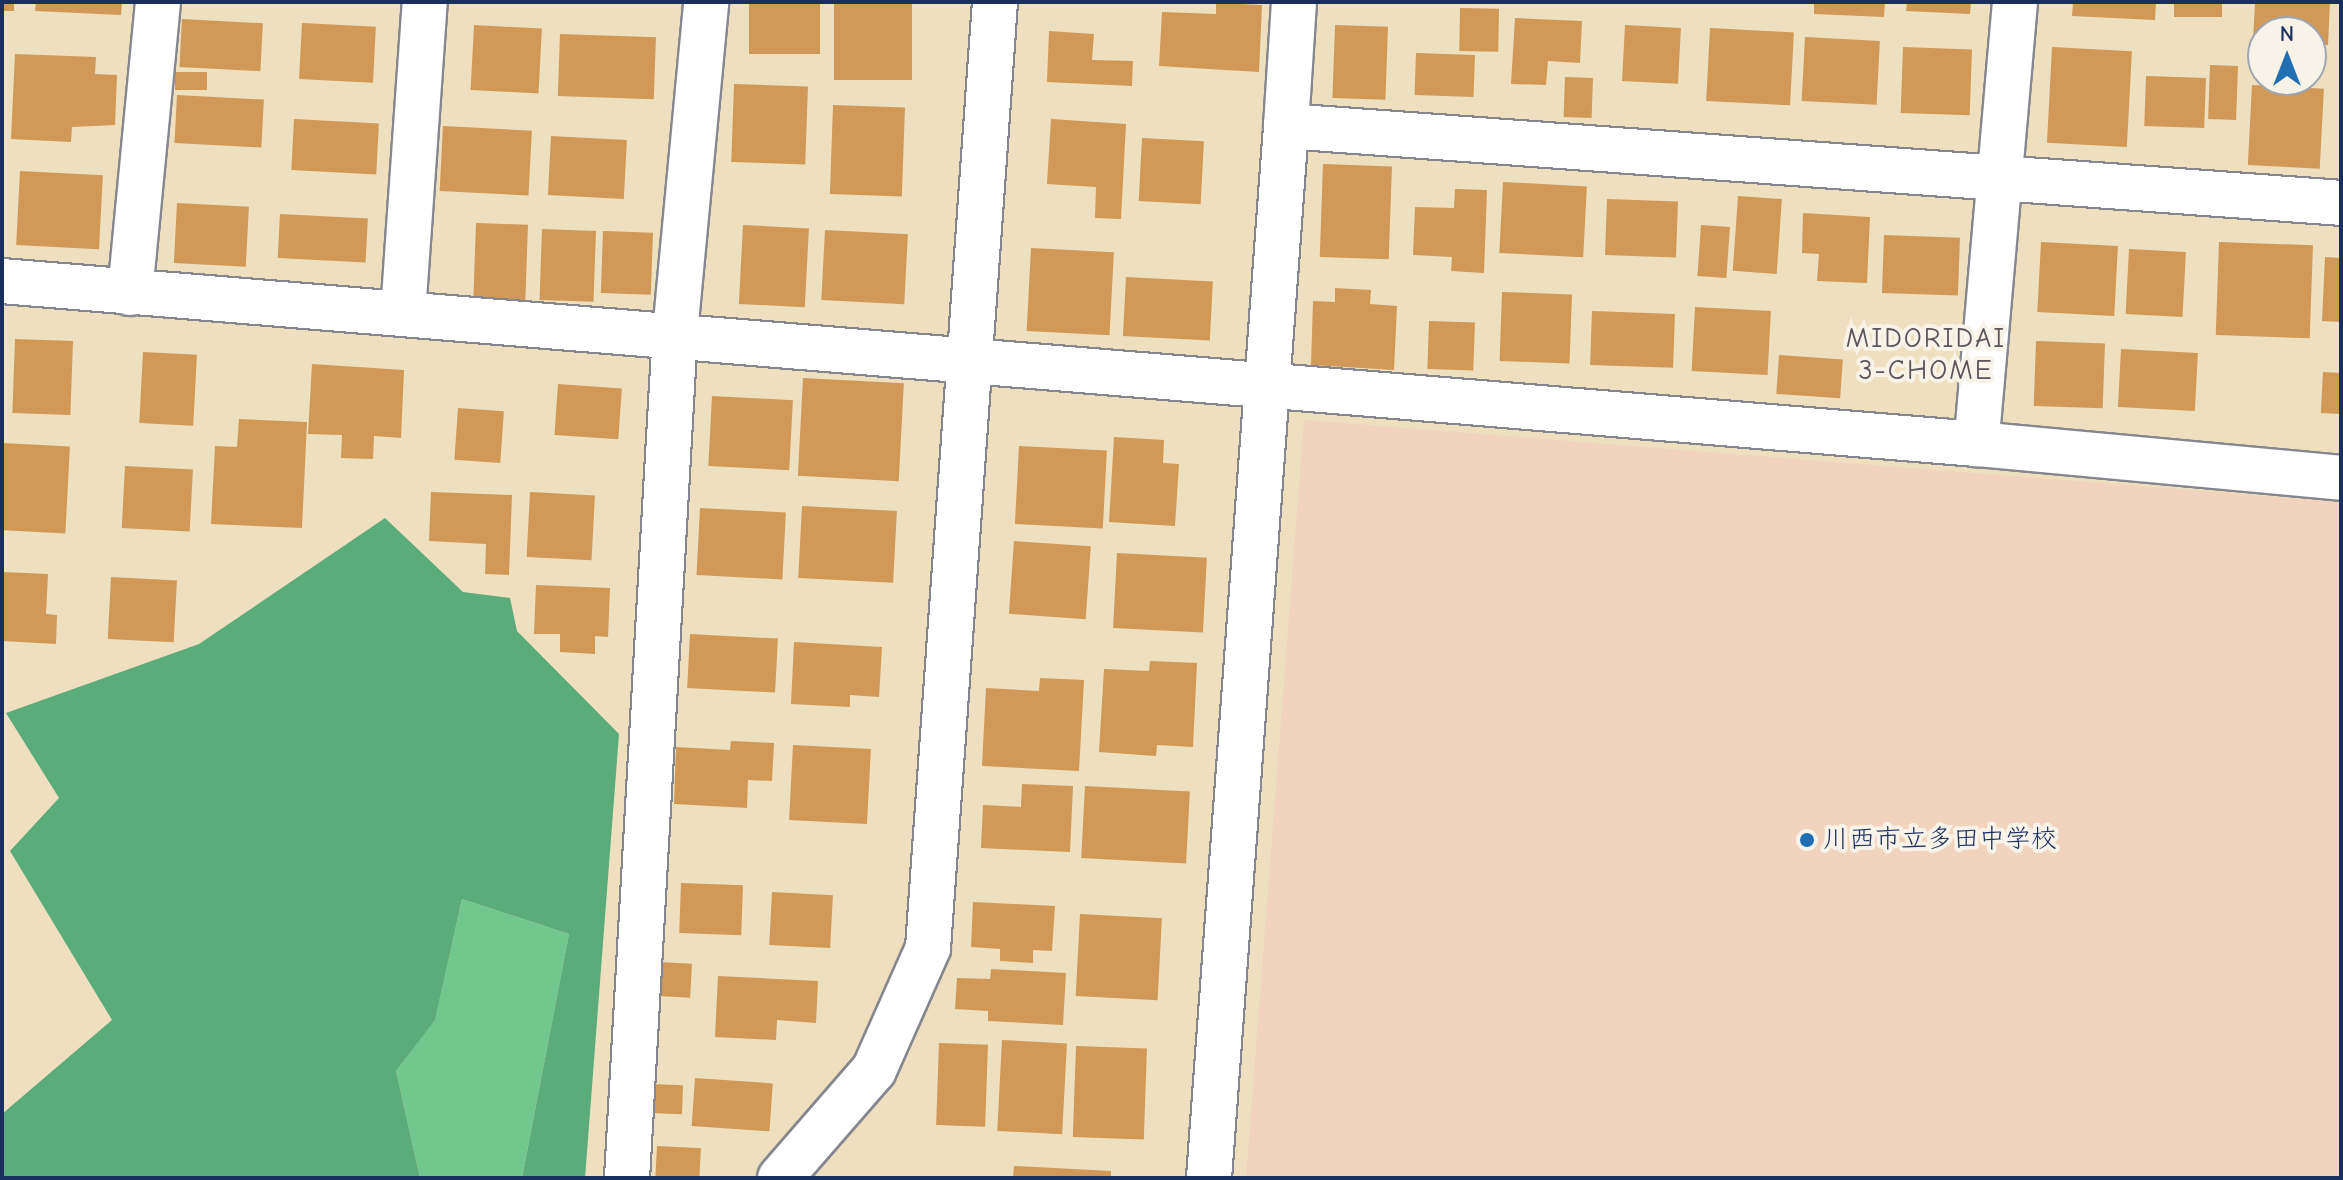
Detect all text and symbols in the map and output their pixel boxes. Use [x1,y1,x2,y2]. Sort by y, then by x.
north arrow [2247,16,2327,96]
text: N [2280,21,2294,47]
district label: MIDORIDAI 3-CHOME [1846,321,2006,387]
place label: 川西市立多田中学校 [1823,824,2057,856]
marker: 川西市立多田中学校 [1798,831,1816,849]

